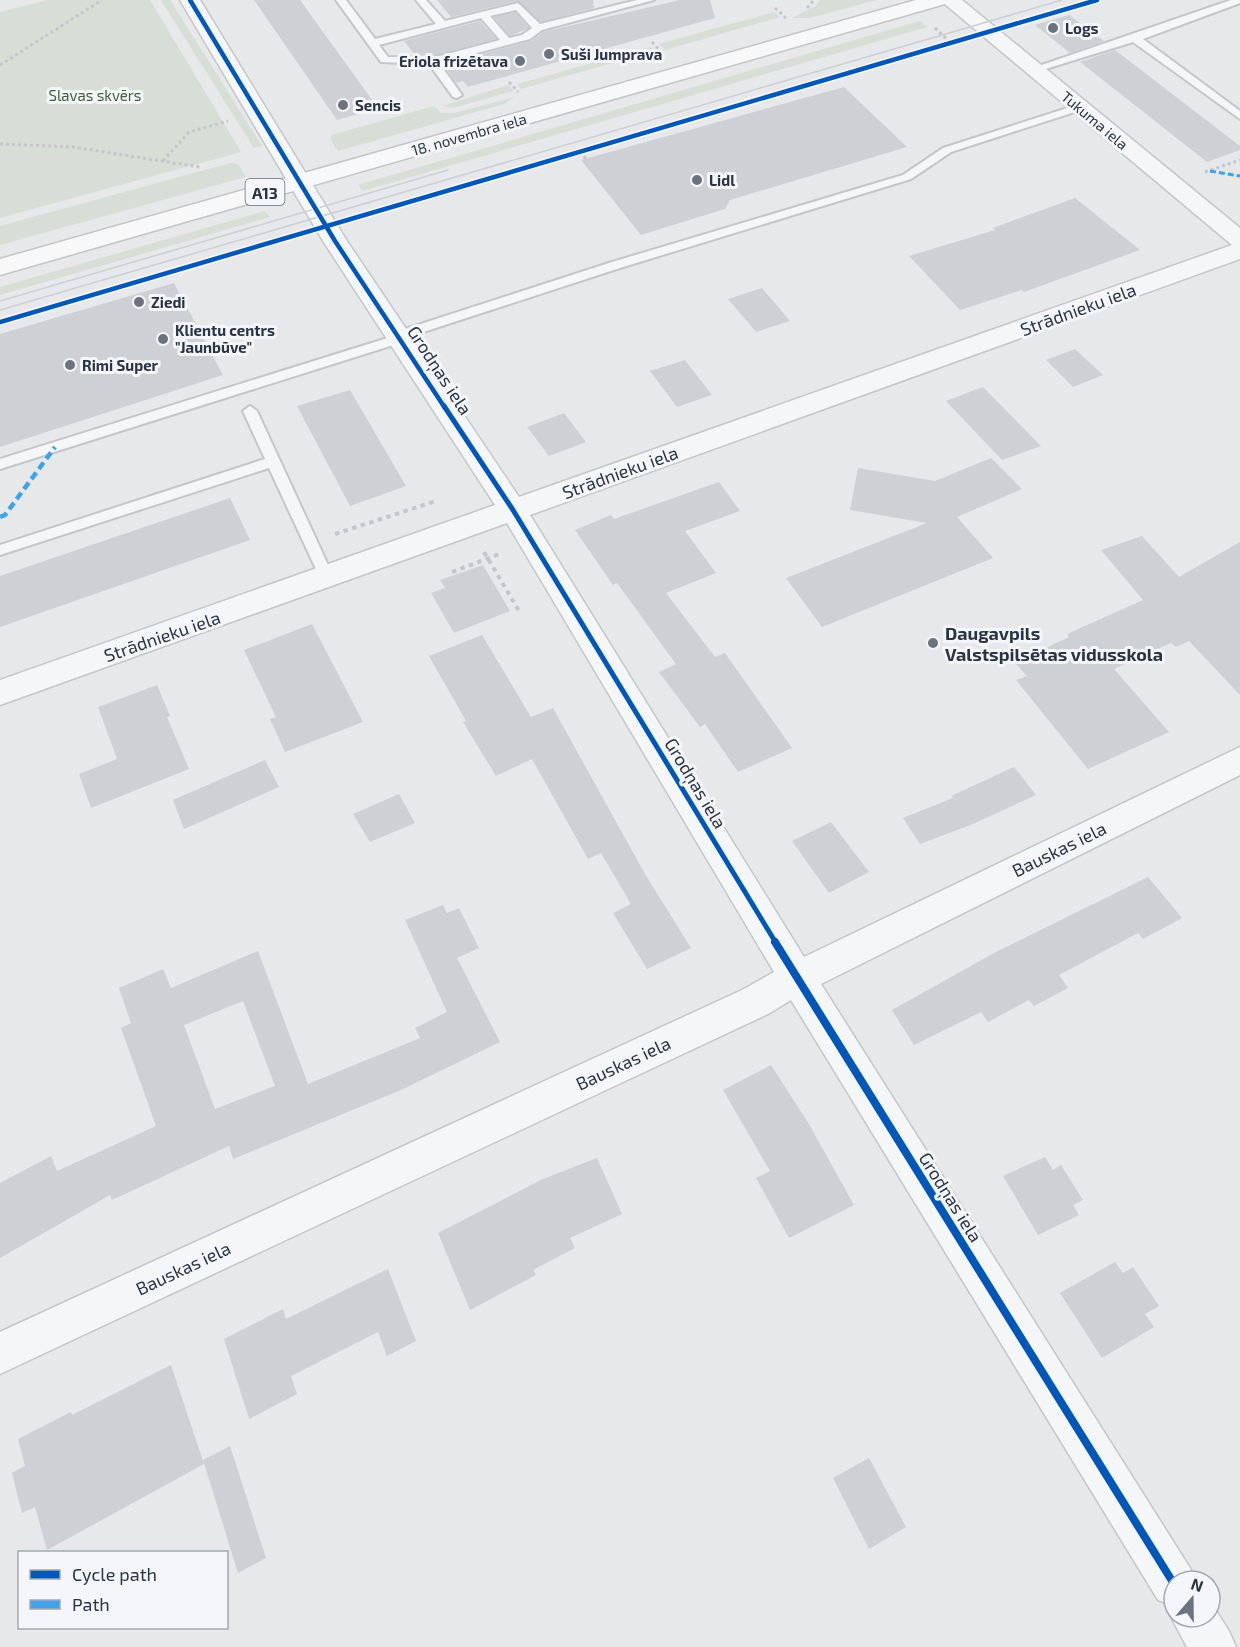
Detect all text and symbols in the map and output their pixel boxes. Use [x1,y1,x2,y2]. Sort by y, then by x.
place label: Logs [1065,19,1099,37]
marker: Logs [1046,21,1060,35]
place label: Suši Jumprava [561,45,662,63]
marker: Suši Jumprava [542,47,556,61]
place label: Eriola frizētava [399,52,508,70]
marker: Eriola frizētava [513,54,527,68]
park label: Slavas skvērs [49,86,142,104]
street label: Tukuma iela [1058,87,1132,153]
place label: Sencis [355,96,401,114]
marker: Sencis [336,98,350,112]
street label: 18. novembra iela [409,109,529,159]
place label: Lidl [709,171,735,189]
marker: Lidl [690,173,704,187]
road number: A13 [246,179,284,205]
street label: Strādnieku iela [1017,278,1139,340]
place label: Ziedi [151,293,186,311]
marker: Ziedi [132,295,146,309]
place label: Klientu centrs "Jaunbūve" [175,321,275,356]
street label: Grodņas iela [402,321,477,419]
marker: Klientu centrs "Jaunbūve" [156,332,170,346]
place label: Rimi Super [82,356,159,374]
marker: Rimi Super [63,358,77,372]
street label: Strādnieku iela [559,441,681,503]
street label: Strādnieku iela [101,606,223,666]
place label: Daugavpils Valstspilsētas vidusskola [945,622,1163,665]
marker: Daugavpils Valstspilsētas vidusskola [926,636,940,650]
street label: Grodņas iela [660,734,732,833]
street label: Bauskas iela [1008,817,1110,881]
street label: Bauskas iela [572,1031,674,1095]
street label: Grodņas iela [914,1148,987,1246]
street label: Bauskas iela [132,1236,234,1300]
legend [18,1551,228,1629]
text: Cycle path [72,1563,157,1585]
north arrow [1162,1569,1222,1629]
text: N [1189,1574,1206,1595]
text: Path [72,1593,110,1615]

